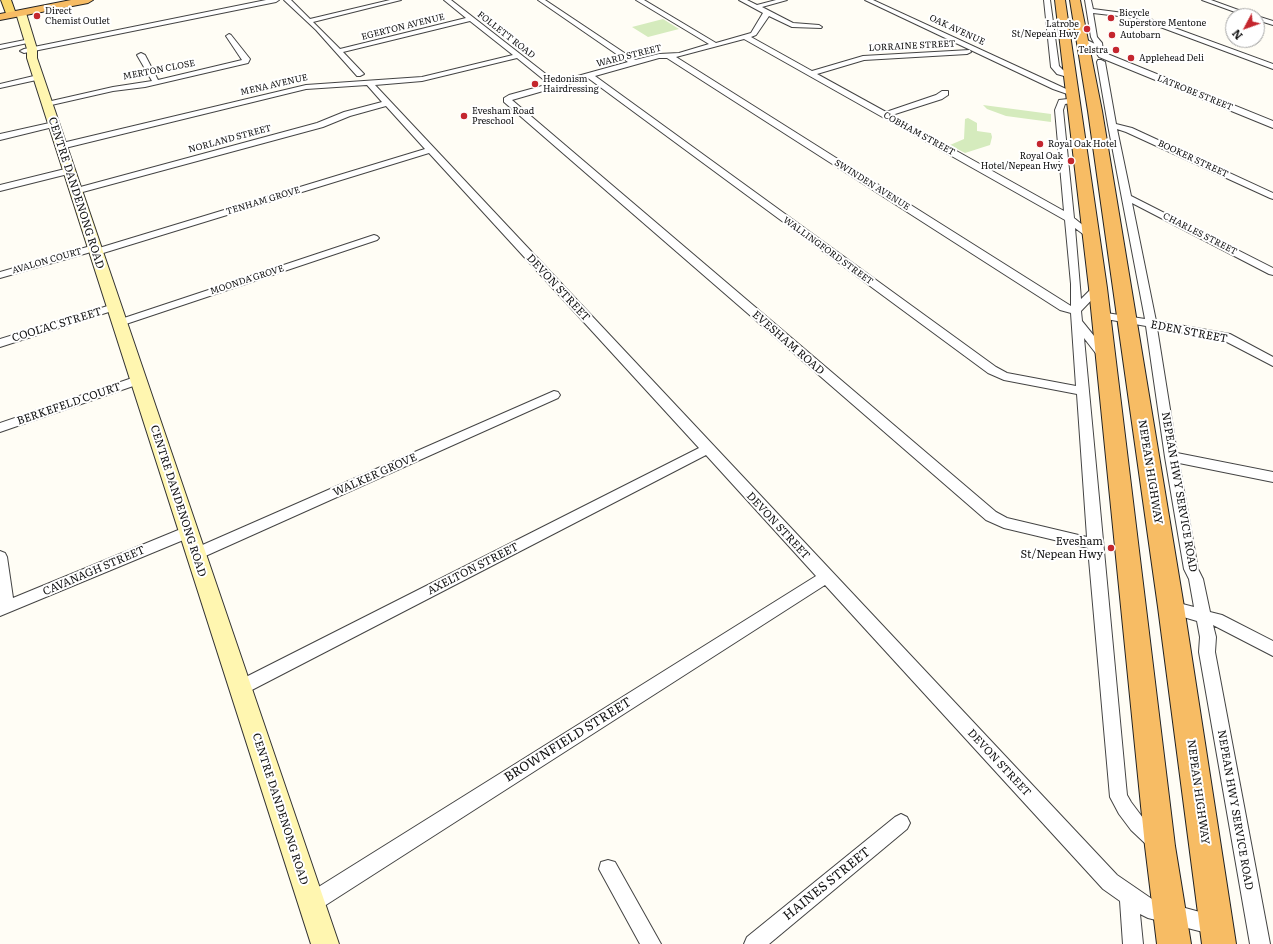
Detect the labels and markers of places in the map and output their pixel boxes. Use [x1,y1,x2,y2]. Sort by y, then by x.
place label: Direct Chemist Outlet [45,6,110,27]
place label: Bicycle Superstore Mentone [1119,8,1206,29]
marker: Direct Chemist Outlet [32,11,42,21]
marker: Bicycle Superstore Mentone [1106,13,1116,23]
place label: Latrobe St/Nepean Hwy [1012,19,1079,40]
marker: Latrobe St/Nepean Hwy [1082,24,1092,34]
marker: Autobarn [1107,30,1117,40]
place label: Autobarn [1120,30,1161,40]
place label: Telstra [1078,45,1108,55]
marker: Telstra [1111,45,1121,55]
marker: Applehead Deli [1126,53,1136,63]
place label: Applehead Deli [1139,53,1204,63]
place label: Hedonism Hairdressing [543,74,599,95]
marker: Hedonism Hairdressing [530,79,540,89]
place label: Evesham Road Preschool [472,106,534,127]
marker: Evesham Road Preschool [459,111,469,121]
marker: Royal Oak Hotel [1035,139,1045,149]
place label: Royal Oak Hotel [1048,139,1117,149]
place label: Royal Oak Hotel/Nepean Hwy [981,151,1063,172]
marker: Royal Oak Hotel/Nepean Hwy [1066,156,1076,166]
place label: Evesham St/Nepean Hwy [1021,535,1103,561]
marker: Evesham St/Nepean Hwy [1106,543,1116,553]

